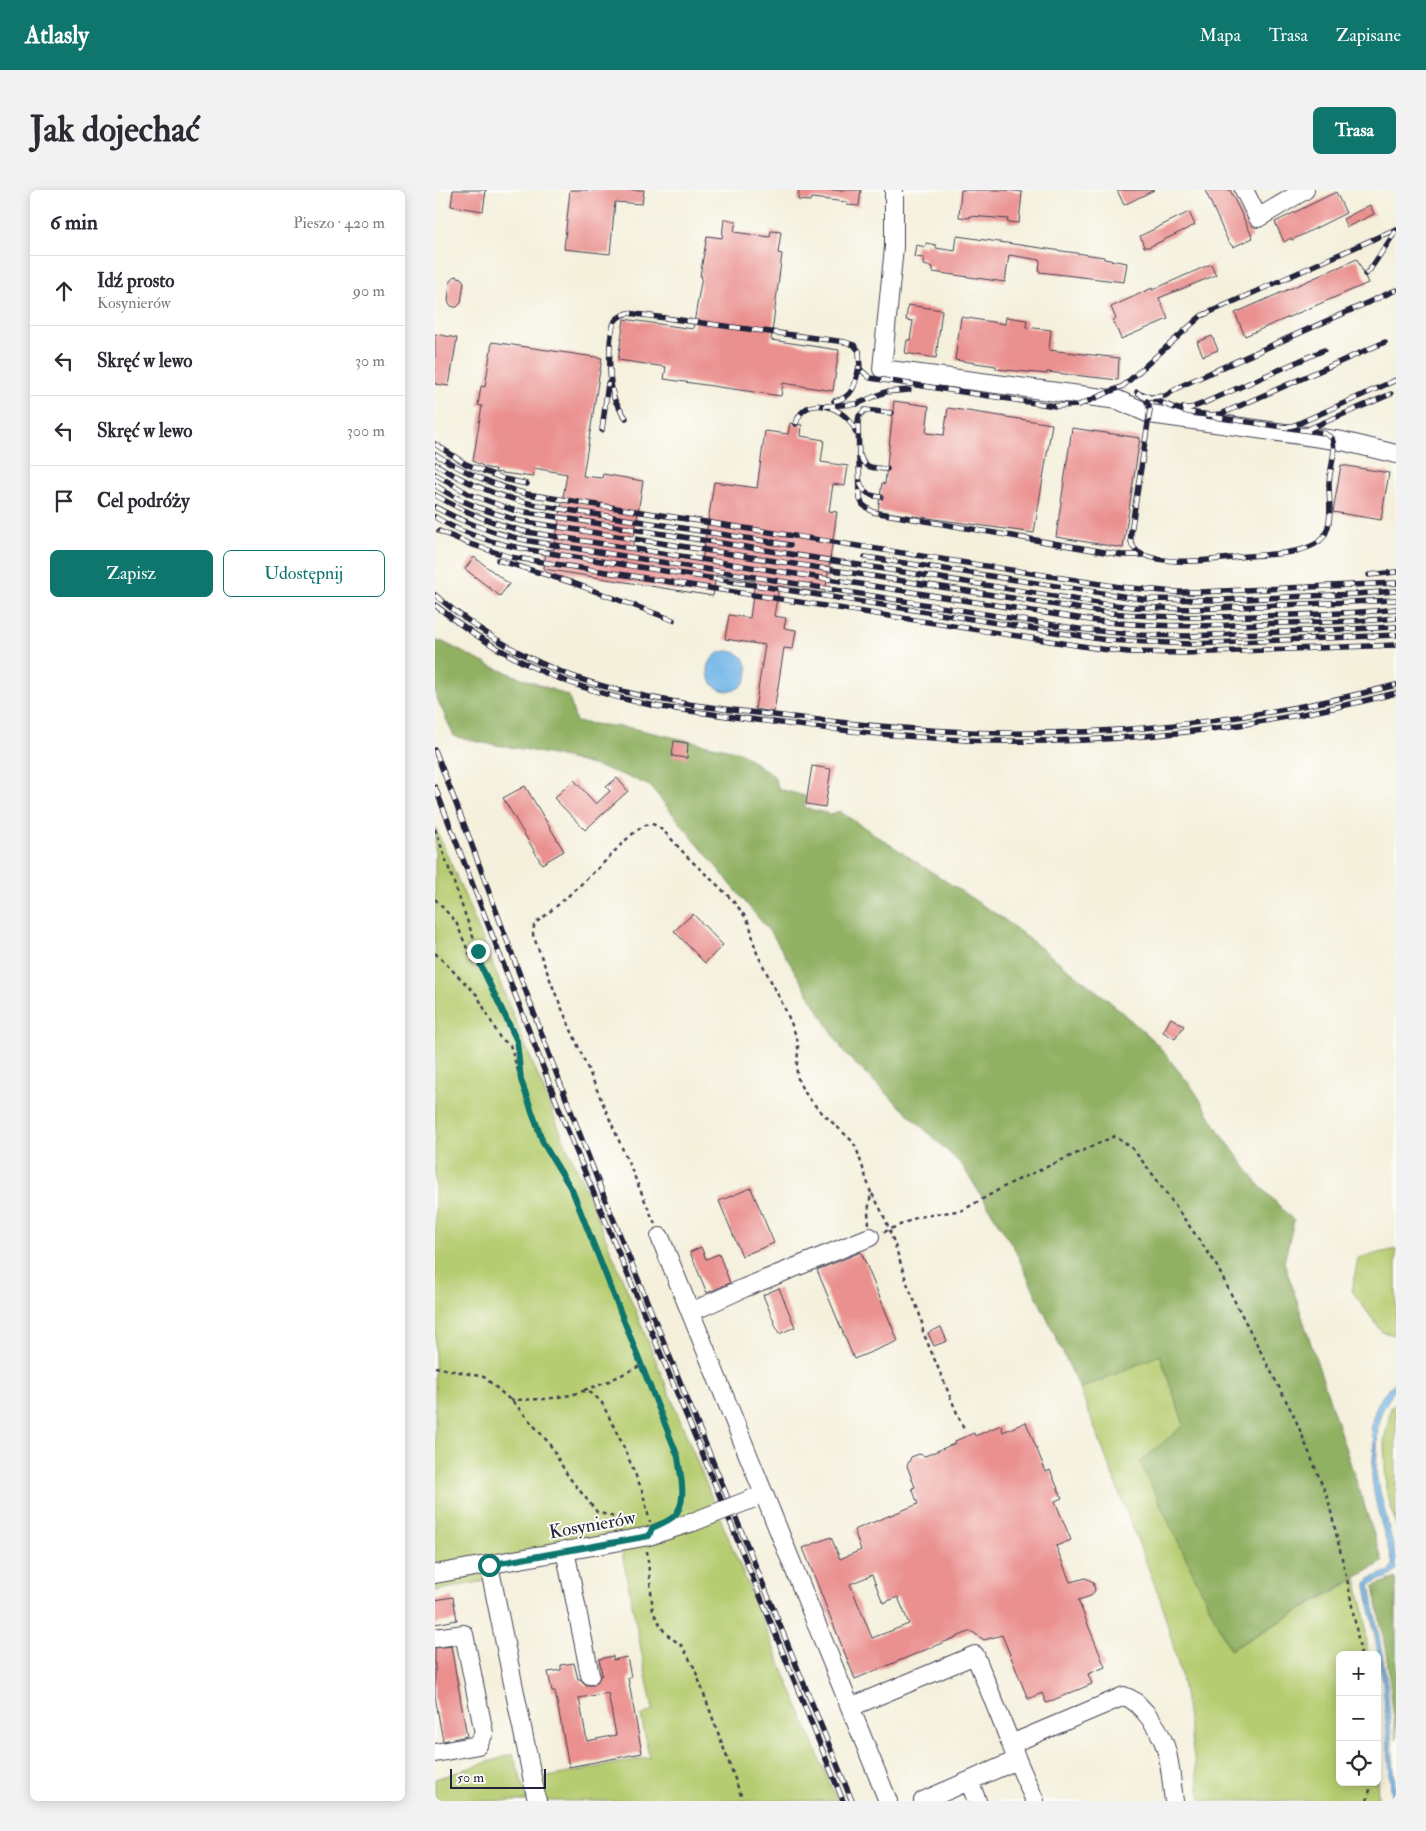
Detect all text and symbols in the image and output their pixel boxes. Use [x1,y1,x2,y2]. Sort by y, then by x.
text: Atlasly [25,20,89,51]
text: Mapa [1200,24,1241,47]
text: Trasa [1269,24,1308,47]
text: Zapisane [1336,24,1401,47]
button: Trasa [1313,107,1396,154]
text: Jak dojechać [30,108,200,152]
text: 6 min [50,209,98,236]
text: Pieszo · 420 m [293,213,385,233]
text: Idź prosto [97,269,174,293]
icon: ahead [50,277,78,305]
text: 90 m [353,281,385,301]
text: Kosynierów [97,293,171,313]
icon: left [50,347,78,375]
text: Skręć w lewo [97,349,192,373]
text: 30 m [355,351,385,371]
icon: left [50,417,78,445]
text: Skręć w lewo [97,419,192,443]
text: 300 m [347,421,385,441]
icon: arrive [50,487,78,515]
text: Cel podróży [97,489,190,513]
button: Zapisz [50,550,213,597]
button: Udostępnij [223,550,385,597]
route end [467,940,490,963]
street label: Kosynierów [547,1506,638,1544]
route start [478,1554,501,1577]
map controls [1336,1651,1381,1786]
button: + [1336,1651,1381,1696]
button: − [1336,1696,1381,1741]
button: locate [1336,1741,1381,1786]
scale bar [450,1766,546,1789]
text: 50 m [457,1769,484,1786]

